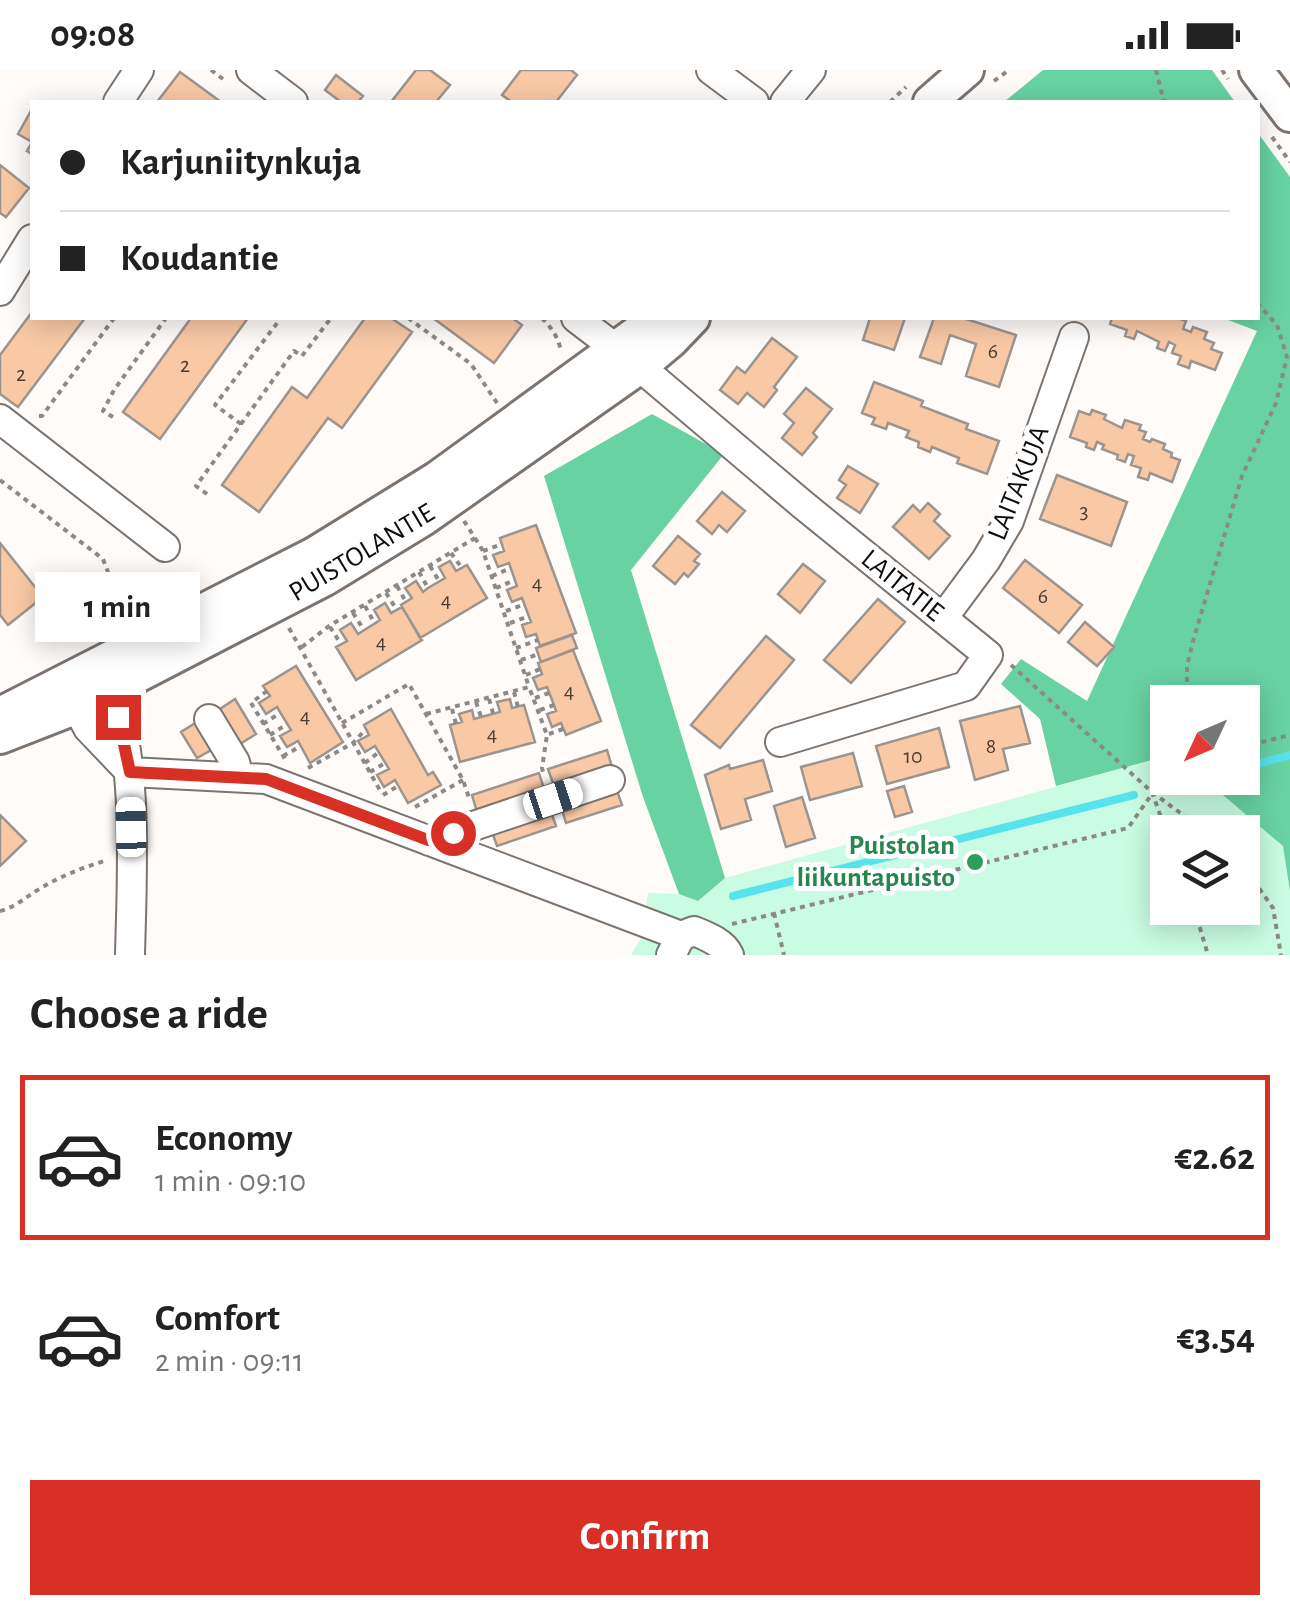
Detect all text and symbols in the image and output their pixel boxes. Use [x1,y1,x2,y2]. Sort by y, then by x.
text: 09:08 [50,16,135,54]
text: Karjuniitynkuja [120,144,362,182]
text: Koudantie [120,240,279,278]
house number: 6 [988,340,998,362]
house number: 2 [180,354,190,376]
house number: 2 [16,363,26,385]
street label: LAITAKUJA [983,422,1055,544]
street label: PUISTOLANTIE [284,499,440,607]
house number: 3 [1079,500,1089,522]
street label: LAITATIE [856,545,948,627]
callout: 1 min [36,572,200,642]
house number: 4 [532,572,542,594]
house number: 6 [1038,585,1048,607]
house number: 4 [441,589,451,611]
text: 1 min [84,591,151,623]
house number: 4 [376,631,386,653]
house number: 4 [564,680,574,702]
north arrow [1150,685,1260,795]
map controls [1150,685,1260,925]
route end [96,695,141,740]
house number: 4 [300,705,310,727]
house number: 4 [487,723,497,745]
house number: 8 [986,735,996,757]
house number: 10 [903,745,923,767]
car [520,775,586,823]
car [115,797,147,857]
route start [431,811,476,856]
button: layers [1150,815,1260,925]
place label: Puistolan liikuntapuisto [797,832,955,892]
marker: Puistolan liikuntapuisto [964,851,986,873]
text: Choose a ride [30,992,268,1037]
icon: car [35,1113,125,1203]
text: Economy [155,1120,293,1158]
text: €2.62 [1174,1139,1255,1177]
text: 1 min · 09:10 [155,1165,306,1197]
icon: car [35,1293,125,1383]
text: Comfort [155,1300,280,1338]
text: €3.54 [1177,1319,1255,1357]
text: 2 min · 09:11 [155,1345,304,1377]
button: Confirm [30,1480,1260,1595]

